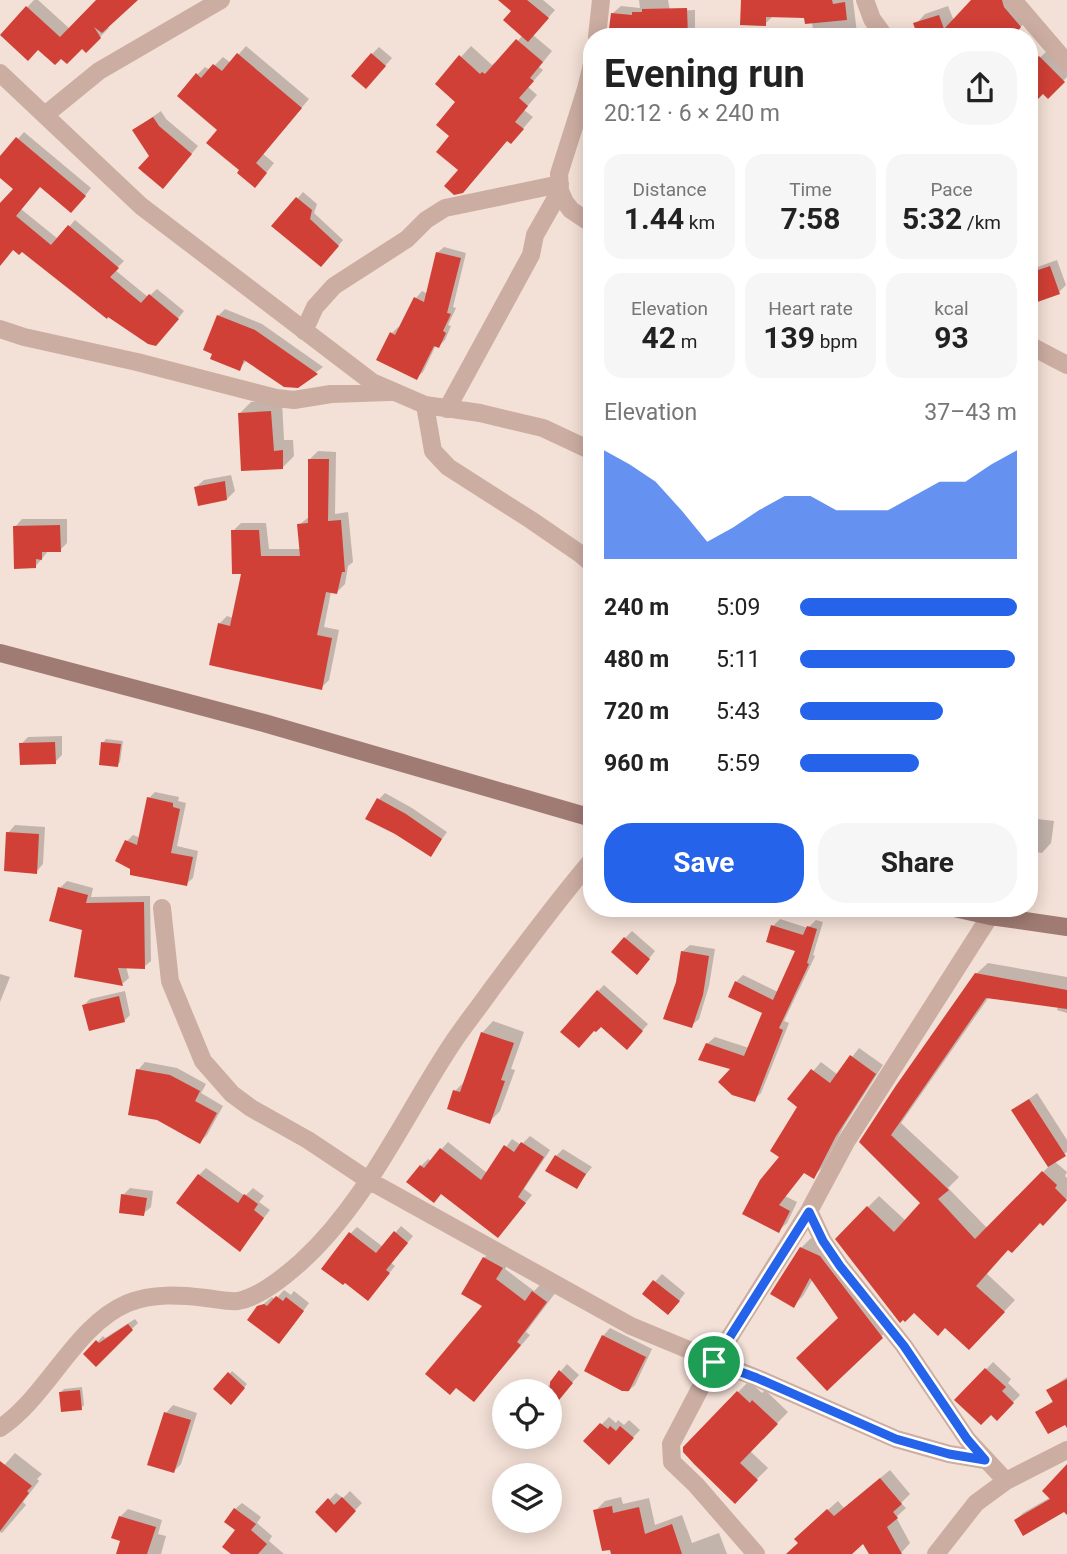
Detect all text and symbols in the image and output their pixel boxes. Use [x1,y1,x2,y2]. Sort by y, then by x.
button: share [943,51,1017,125]
text: Evening run [604,52,805,96]
text: 20:12 · 6 × 240 m [604,100,780,127]
text: Distance [633,178,706,201]
text: Time [789,178,832,201]
text: Pace [930,178,973,201]
text: 1.44 [624,201,684,236]
text: 7:58 [780,201,841,236]
text: 5:32 [902,201,962,236]
text: km [684,211,715,234]
text: /km [962,211,1001,234]
text: Elevation [631,297,708,320]
text: Heart rate [768,297,853,320]
text: kcal [934,297,969,320]
text: 42 [642,320,676,355]
text: 139 [763,320,815,355]
text: 93 [934,320,969,355]
text: m [676,330,697,353]
text: bpm [815,330,858,353]
text: Elevation [604,399,697,426]
text: 37–43 m [924,399,1017,426]
text: 240 m [604,594,669,621]
text: 5:09 [716,594,760,621]
text: 480 m [604,646,669,673]
text: 5:11 [716,646,760,673]
text: 720 m [604,698,669,725]
text: 5:43 [716,698,760,725]
text: 960 m [604,750,669,777]
text: 5:59 [716,750,760,777]
button: Save [604,823,804,903]
button: Share [818,823,1017,903]
pin [684,1332,744,1392]
icon: arrive [695,1343,733,1381]
map controls [492,1379,562,1533]
button: locate [492,1379,562,1449]
button: layers [492,1463,562,1533]

